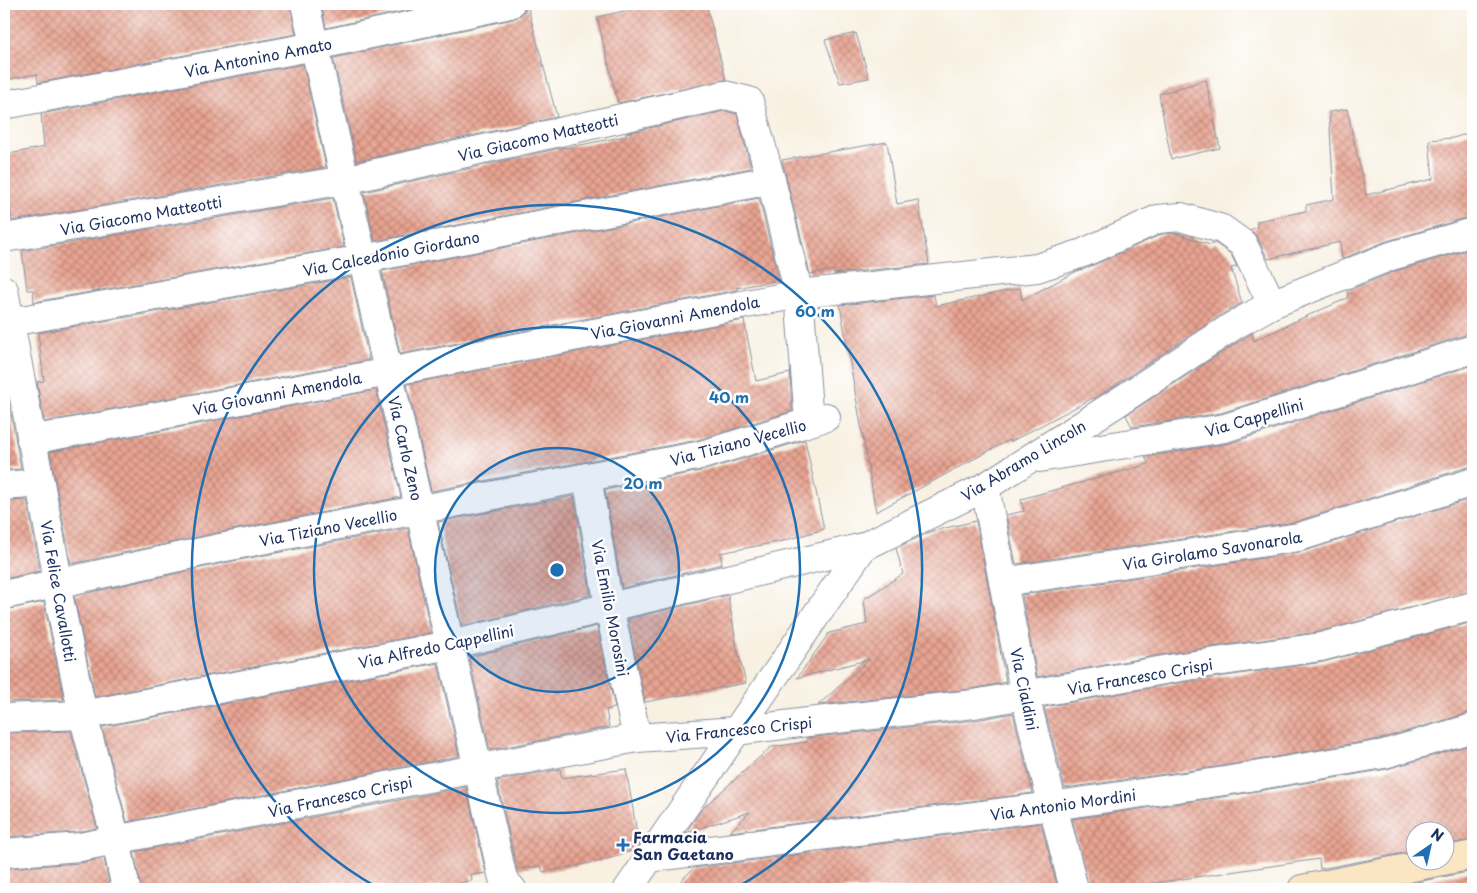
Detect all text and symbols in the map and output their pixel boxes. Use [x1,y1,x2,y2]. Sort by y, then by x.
street label: Via Antonino Amato [182,31,334,83]
street label: Via Giacomo Matteotti [455,107,621,167]
street label: Via Giacomo Matteotti [58,189,224,241]
street label: Via Calcedonio Giordano [301,225,481,281]
street label: Via Giovanni Amendola [589,289,762,345]
text: 60 m [795,299,835,322]
street label: Via Giovanni Amendola [191,365,364,421]
text: 40 m [709,385,749,408]
street label: Via Cappellini [1202,392,1306,442]
street label: Via Carlo Zeno [383,393,429,503]
street label: Via Tiziano Vecellio [667,413,809,471]
street label: Via Abramo Lincoln [956,414,1090,506]
text: 20 m [624,471,662,494]
street label: Via Tiziano Vecellio [257,502,399,552]
street label: Via Felice Cavallotti [35,518,83,664]
street label: Via Girolamo Savonarola [1121,524,1304,576]
street label: Via Emilio Morosini [586,538,636,678]
centre of rings [548,561,566,579]
street label: Via Alfredo Cappellini [356,618,516,674]
street label: Via Cialdini [1005,646,1045,732]
street label: Via Francesco Crispi [1066,652,1214,700]
street label: Via Francesco Crispi [665,710,813,748]
street label: Via Francesco Crispi [266,769,414,823]
street label: Via Antonio Mordini [989,782,1137,826]
north arrow [1404,820,1454,870]
text: N [1427,823,1448,847]
place label: Farmacia San Gaetano [633,825,734,865]
marker: Farmacia San Gaetano [617,839,629,851]

